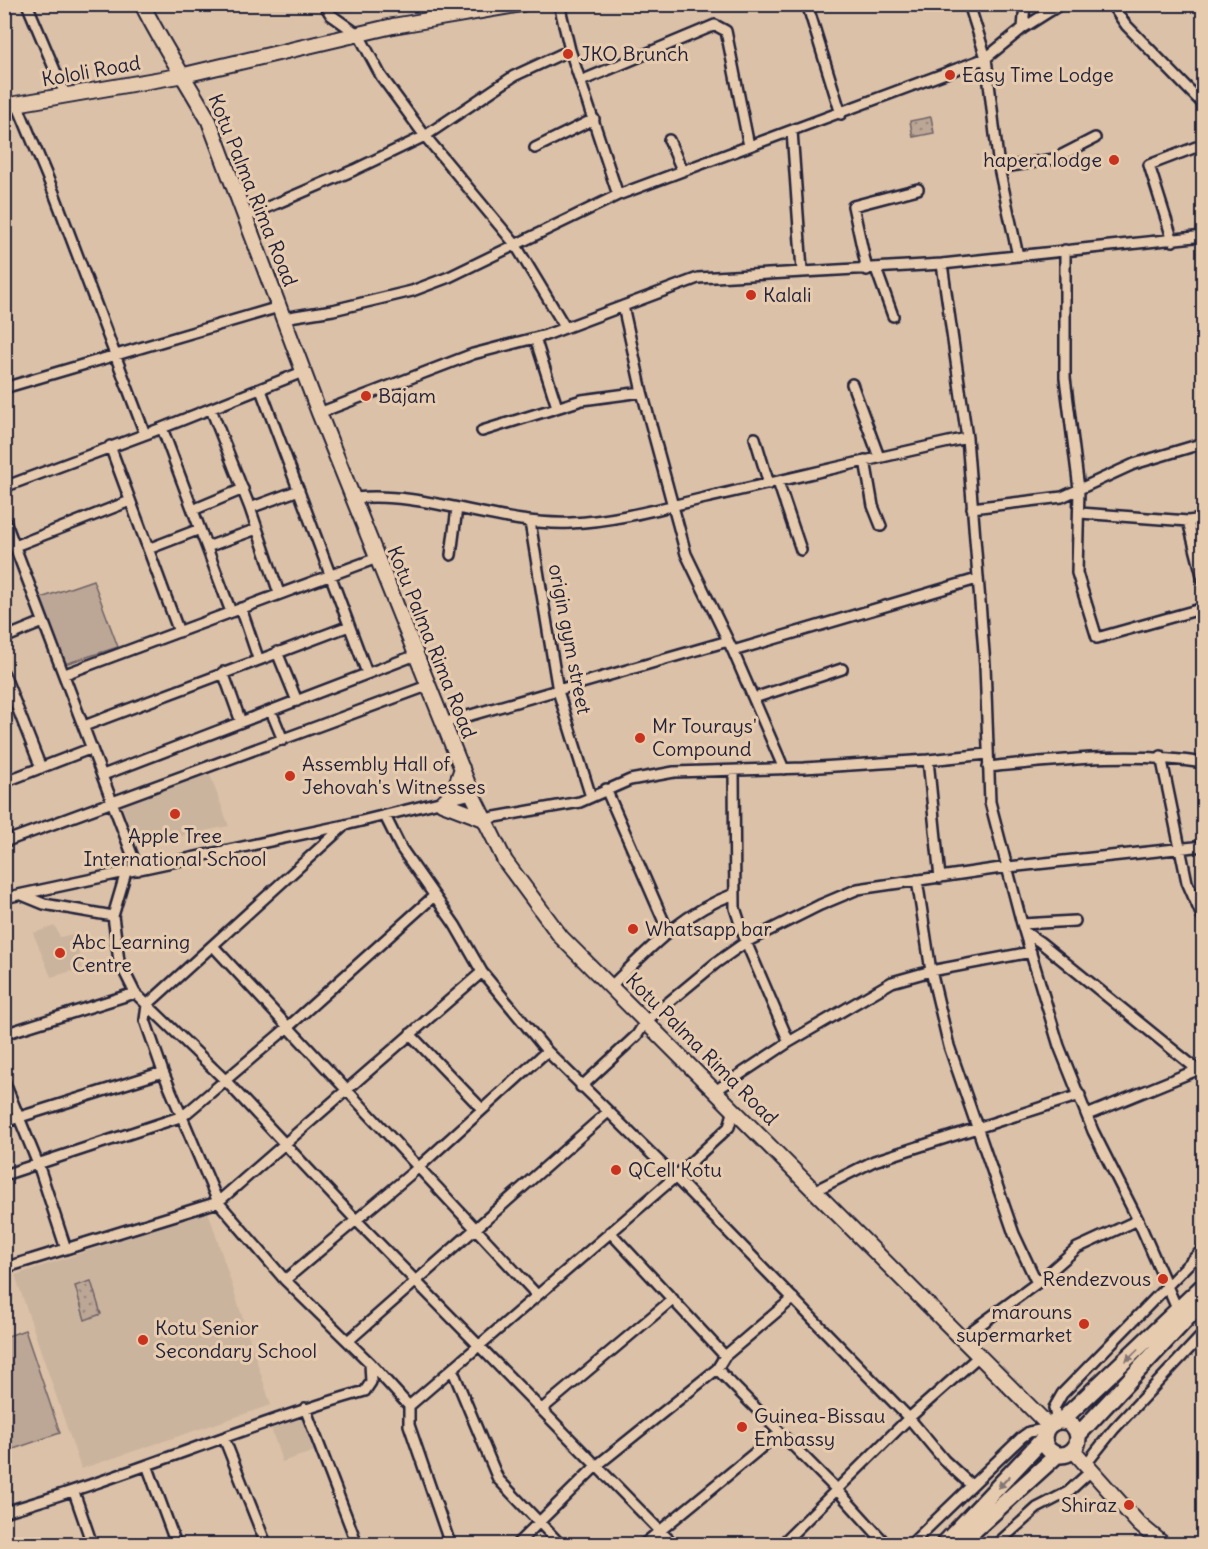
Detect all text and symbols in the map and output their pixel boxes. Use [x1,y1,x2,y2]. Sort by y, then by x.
place label: JKO Brunch [580,41,689,66]
marker: JKO Brunch [561,47,575,61]
street label: Kololi Road [40,49,142,91]
place label: Easy Time Lodge [962,62,1114,87]
marker: Easy Time Lodge [943,68,957,82]
street label: Kotu Palma Rima Road [203,90,304,290]
place label: hapera lodge [983,147,1102,172]
marker: hapera lodge [1107,153,1121,167]
place label: Kalali [763,282,812,307]
marker: Kalali [744,288,758,302]
place label: Bajam [378,383,436,408]
marker: Bajam [359,389,373,403]
street label: Kotu Palma Rima Road [382,542,483,742]
street label: origin gym street [544,562,597,716]
place label: Mr Tourays' Compound [652,713,757,761]
marker: Mr Tourays' Compound [633,731,647,745]
place label: Assembly Hall of Jehovah's Witnesses [302,751,486,799]
marker: Assembly Hall of Jehovah's Witnesses [283,769,297,783]
marker: Apple Tree International School [168,807,182,821]
place label: Apple Tree International School [84,823,266,871]
place label: Whatsapp bar [645,916,772,941]
marker: Whatsapp bar [626,922,640,936]
place label: Abc Learning Centre [72,929,190,977]
marker: Abc Learning Centre [53,946,67,960]
street label: Kotu Palma Rima Road [621,967,784,1130]
place label: QCell Kotu [628,1157,722,1182]
marker: QCell Kotu [609,1163,623,1177]
place label: Rendezvous [1043,1266,1151,1291]
marker: Rendezvous [1156,1272,1170,1286]
place label: marouns supermarket [956,1299,1072,1347]
place label: Kotu Senior Secondary School [155,1315,317,1363]
marker: marouns supermarket [1077,1317,1091,1331]
marker: Kotu Senior Secondary School [136,1333,150,1347]
one-way arrow [1126,1348,1140,1362]
place label: Guinea-Bissau Embassy [754,1403,885,1451]
marker: Guinea-Bissau Embassy [735,1420,749,1434]
one-way arrow [997,1475,1011,1490]
place label: Shiraz [1061,1492,1117,1517]
marker: Shiraz [1122,1498,1136,1512]

